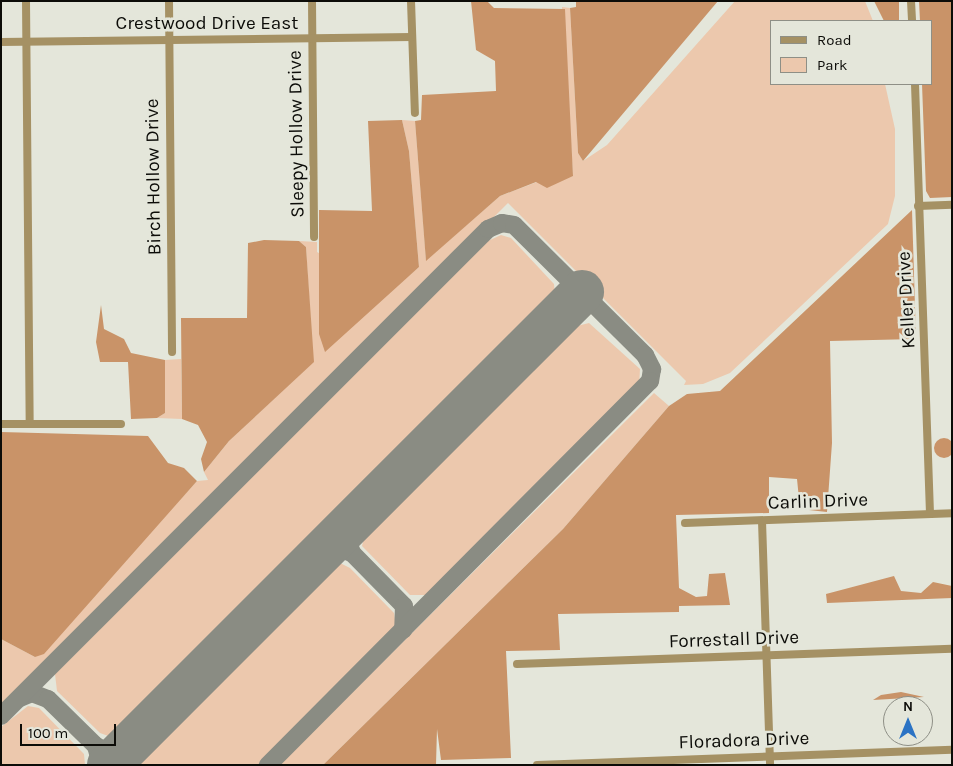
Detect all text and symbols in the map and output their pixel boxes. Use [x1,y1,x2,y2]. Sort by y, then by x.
street label: Crestwood Drive East [116,13,298,35]
legend [770,20,933,85]
text: Road [817,31,852,49]
street label: Sleepy Hollow Drive [284,50,310,218]
text: Park [817,56,847,74]
street label: Birch Hollow Drive [141,98,167,256]
street label: Keller Drive [893,251,921,349]
street label: Carlin Drive [767,489,869,515]
street label: Forrestall Drive [668,626,800,654]
north arrow [883,696,933,746]
text: N [903,698,913,715]
scale bar [22,714,119,746]
text: 100 m [28,724,68,742]
street label: Floradora Drive [678,727,810,755]

